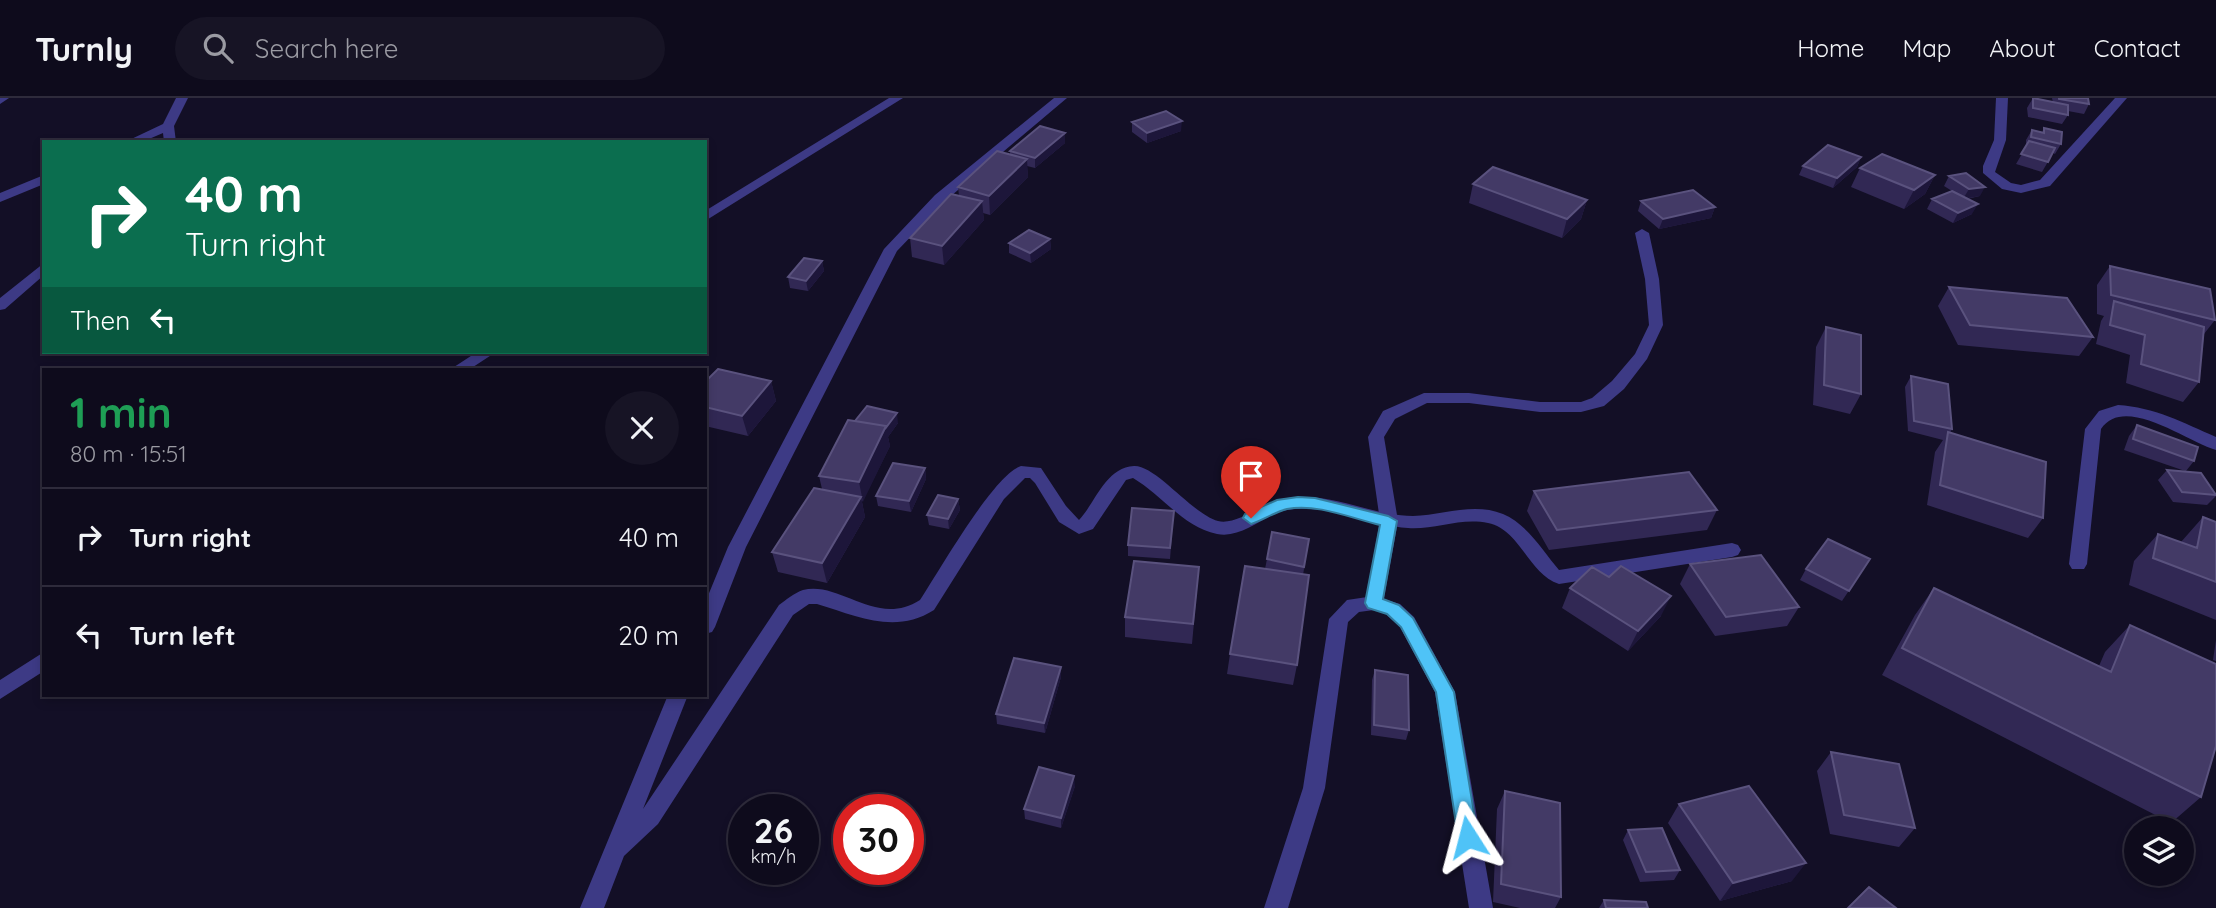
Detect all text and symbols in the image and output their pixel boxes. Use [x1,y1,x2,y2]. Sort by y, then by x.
search box [175,17,665,80]
text: Turnly [35,28,133,69]
icon: search [199,29,237,67]
text: Search here [255,32,398,65]
text: Home [1797,33,1864,63]
text: Map [1902,33,1951,63]
text: About [1989,33,2056,63]
text: Contact [2094,33,2181,63]
text: 40 m [185,163,303,224]
icon: right [70,168,161,259]
text: Turn right [185,224,326,264]
icon: left [144,301,182,339]
text: Then [70,304,130,337]
text: 1 min [70,386,172,439]
button: close [605,391,679,465]
text: 80 m · 15:51 [70,439,187,468]
pin [1221,446,1281,518]
icon: arrive [1232,457,1270,495]
icon: right [70,518,108,556]
text: Turn right [129,521,251,554]
text: 40 m [619,521,679,554]
icon: left [70,616,108,654]
text: Turn left [129,619,236,652]
text: 20 m [618,619,679,652]
speed limit sign: 30 [833,794,924,885]
position arrow [1431,800,1505,874]
text: 26 [754,808,793,852]
map controls [2124,816,2194,886]
button: layers [2124,816,2194,886]
text: km/h [751,845,796,868]

